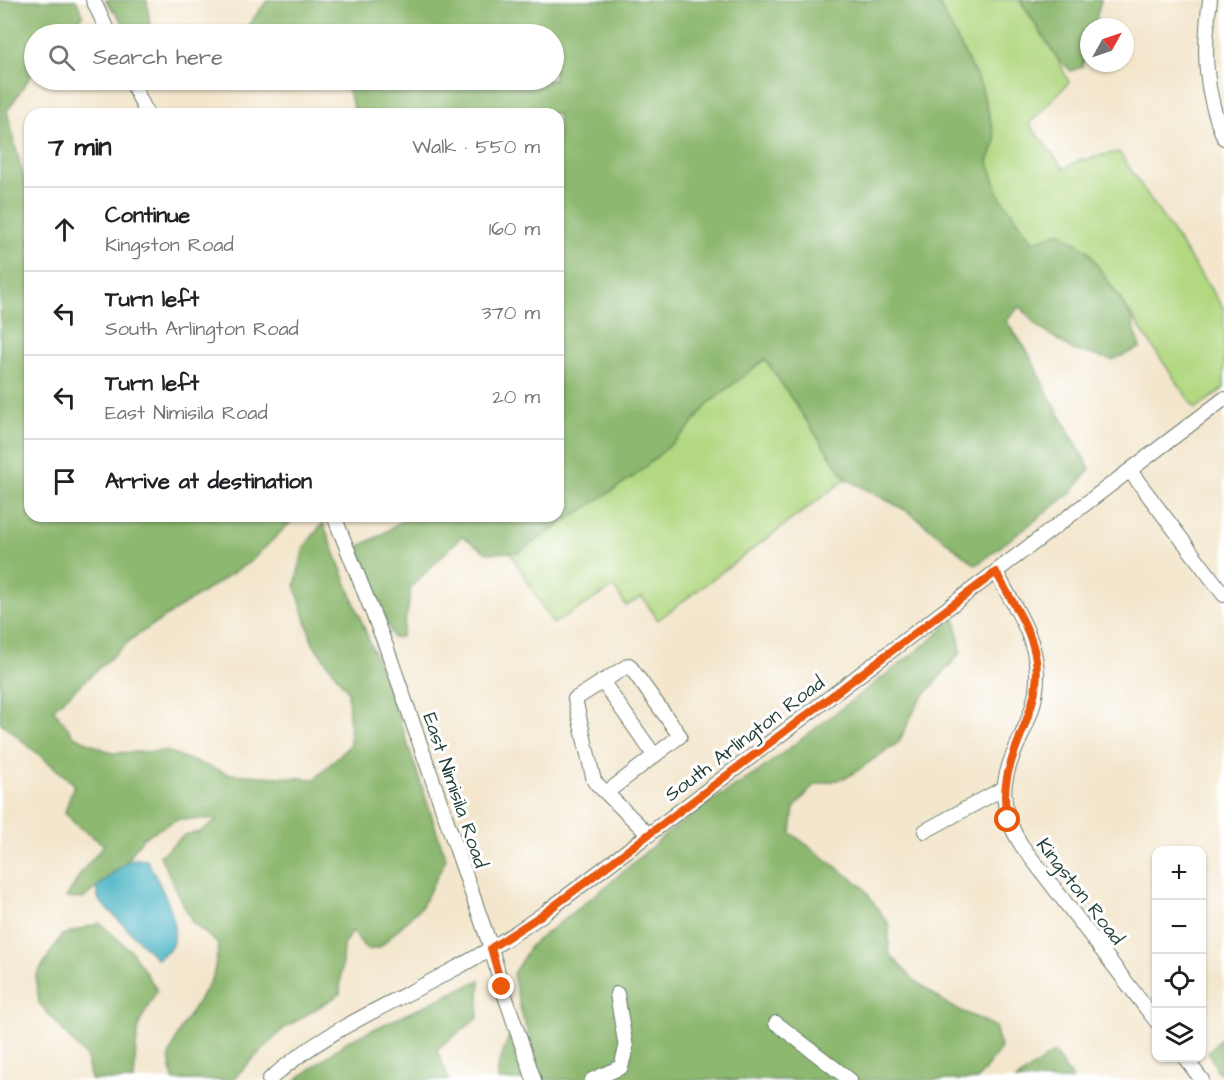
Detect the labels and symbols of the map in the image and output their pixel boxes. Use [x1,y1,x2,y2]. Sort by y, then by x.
north arrow [1080,18,1134,72]
street label: South Arlington Road [659,669,831,809]
street label: East Nimisila Road [415,709,495,872]
route start [994,806,1020,832]
street label: Kingston Road [1029,832,1131,952]
route end [488,973,514,999]

